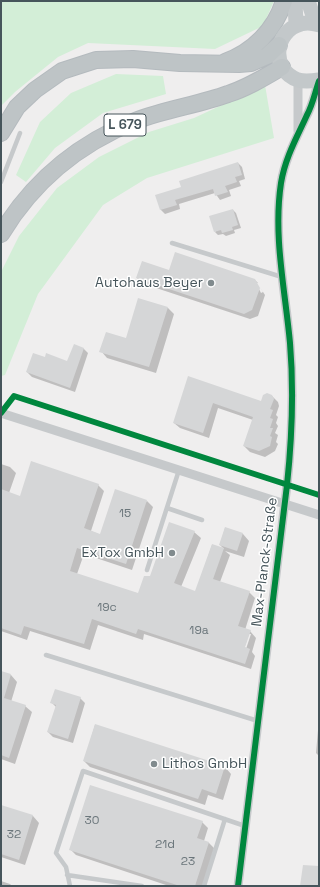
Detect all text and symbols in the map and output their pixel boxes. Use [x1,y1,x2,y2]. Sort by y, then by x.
road number: L 679 [104,114,146,136]
place label: Autohaus Beyer [95,275,203,291]
marker: Autohaus Beyer [206,278,216,288]
street label: Max-Planck-Straße [249,497,281,627]
house number: 15 [119,507,131,521]
place label: ExTox GmbH [81,545,164,561]
marker: ExTox GmbH [167,548,177,558]
house number: 19c [97,601,117,615]
house number: 19a [189,624,209,638]
place label: Lithos GmbH [162,756,247,772]
marker: Lithos GmbH [149,759,159,769]
house number: 30 [85,814,99,828]
house number: 32 [7,828,21,842]
house number: 21d [155,838,175,852]
house number: 23 [181,855,195,869]

